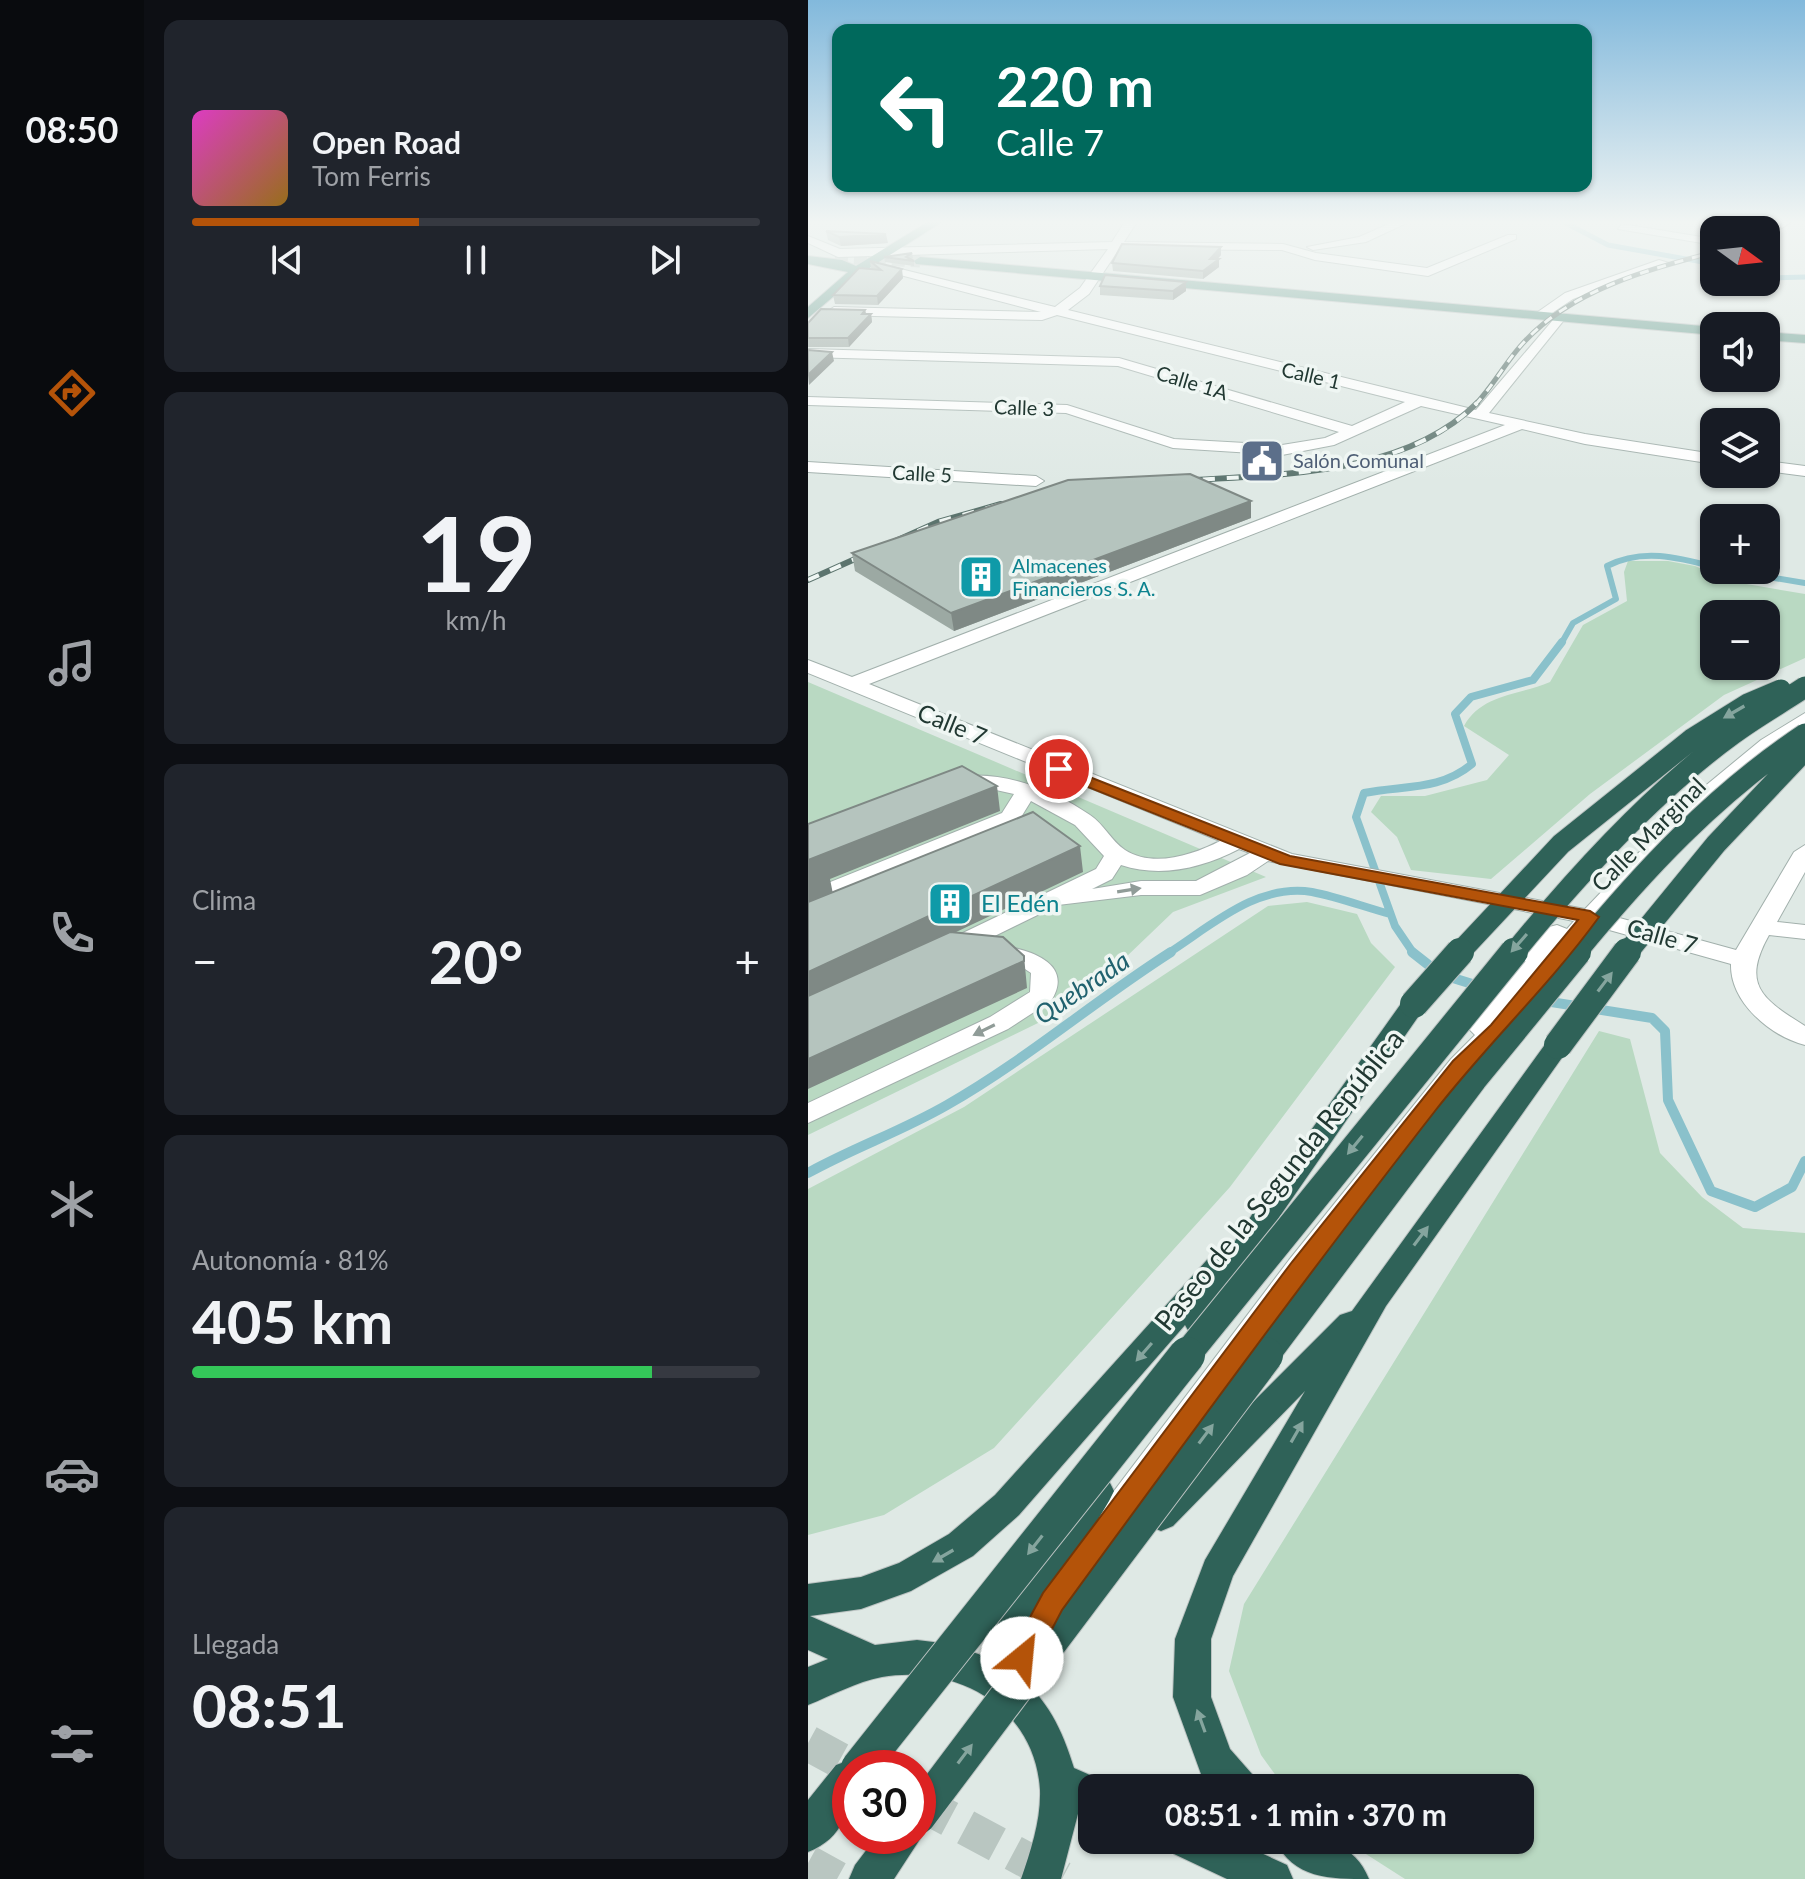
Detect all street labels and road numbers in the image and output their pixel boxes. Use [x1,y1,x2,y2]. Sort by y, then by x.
street label: Calle 1 [1279,357,1343,393]
street label: Calle 1A [1154,360,1231,404]
street label: Calle 3 [994,394,1054,420]
street label: Calle 5 [891,459,953,487]
street label: Calle 7 [914,697,991,751]
street label: Calle Marginal [1585,771,1711,897]
street label: Calle 7 [1624,912,1701,959]
street label: Paseo de la Segunda República [1146,1022,1410,1337]

